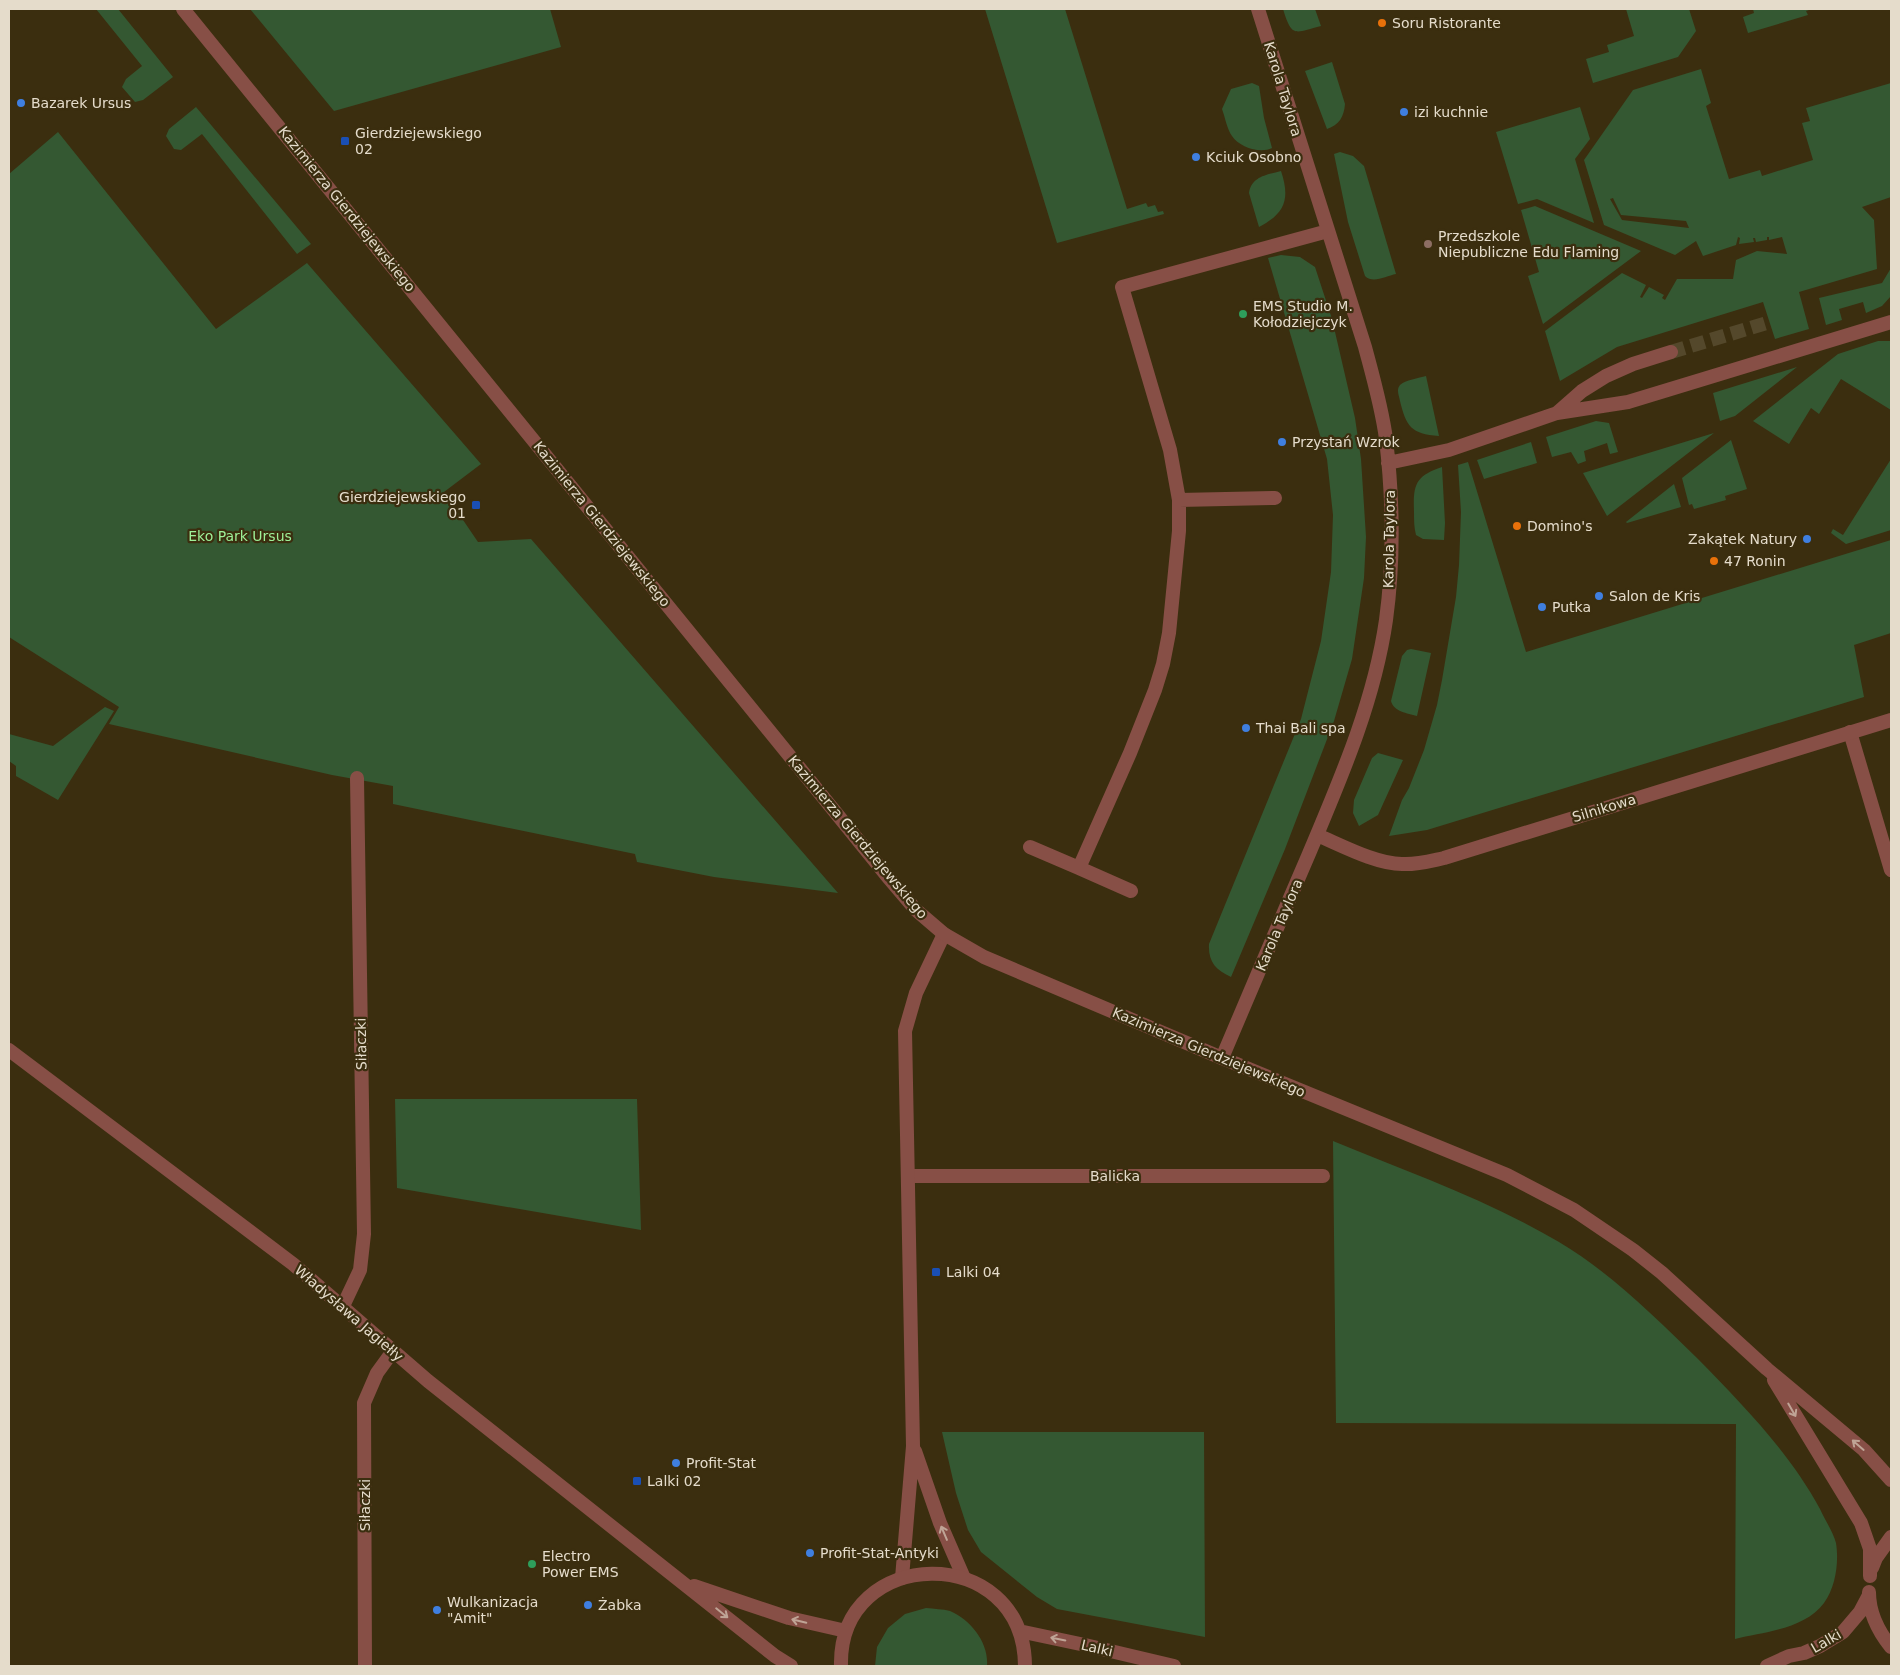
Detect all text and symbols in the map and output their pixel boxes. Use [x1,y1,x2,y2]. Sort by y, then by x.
place label: Soru Ristorante [1392,15,1501,31]
marker: Soru Ristorante [1376,17,1388,29]
street label: Karola Taylora [1261,40,1305,138]
place label: Bazarek Ursus [31,95,131,111]
marker: Bazarek Ursus [15,97,27,109]
place label: izi kuchnie [1414,104,1488,120]
marker: izi kuchnie [1398,106,1410,118]
street label: Kazimierza Gierdziejewskiego [275,123,419,295]
place label: Gierdziejewskiego 02 [355,125,482,157]
marker: Gierdziejewskiego 02 [339,135,351,147]
place label: Kciuk Osobno [1206,149,1301,165]
marker: Kciuk Osobno [1190,151,1202,163]
place label: Przedszkole Niepubliczne Edu Flaming [1438,228,1619,260]
marker: Przedszkole Niepubliczne Edu Flaming [1422,238,1434,250]
place label: EMS Studio M. Kołodziejczyk [1253,298,1353,330]
marker: EMS Studio M. Kołodziejczyk [1237,308,1249,320]
place label: Przystań Wzrok [1292,434,1400,450]
marker: Przystań Wzrok [1276,436,1288,448]
street label: Kazimierza Gierdziejewskiego [530,438,674,610]
place label: Gierdziejewskiego 01 [339,489,466,521]
street label: Karola Taylora [1380,490,1398,588]
marker: Gierdziejewskiego 01 [470,499,482,511]
place label: Domino's [1527,518,1592,534]
marker: Domino's [1511,520,1523,532]
park label: Eko Park Ursus [188,528,292,544]
place label: Zakątek Natury [1688,531,1797,547]
marker: Zakątek Natury [1801,533,1813,545]
place label: 47 Ronin [1724,553,1786,569]
marker: 47 Ronin [1708,555,1720,567]
place label: Salon de Kris [1609,588,1700,604]
marker: Salon de Kris [1593,590,1605,602]
place label: Putka [1552,599,1591,615]
marker: Putka [1536,601,1548,613]
place label: Thai Bali spa [1255,720,1346,736]
marker: Thai Bali spa [1240,722,1252,734]
street label: Kazimierza Gierdziejewskiego [785,752,931,922]
street label: Silnikowa [1570,791,1638,825]
street label: Karola Taylora [1252,877,1306,973]
street label: Kazimierza Gierdziejewskiego [1110,1004,1308,1100]
street label: Siłaczki [353,1018,369,1070]
street label: Balicka [1090,1168,1140,1184]
street label: Władysława Jagiełły [292,1262,406,1364]
place label: Lalki 04 [946,1264,1001,1280]
marker: Lalki 04 [930,1266,942,1278]
one-way arrow [1788,1403,1798,1417]
one-way arrow [1852,1440,1865,1451]
place label: Profit-Stat [686,1455,757,1471]
marker: Profit-Stat [670,1457,682,1469]
place label: Lalki 02 [647,1473,702,1489]
marker: Lalki 02 [631,1475,643,1487]
street label: Siłaczki [357,1479,373,1531]
one-way arrow [939,1526,949,1541]
place label: Profit-Stat-Antyki [820,1545,939,1561]
marker: Profit-Stat-Antyki [804,1547,816,1559]
place label: Electro Power EMS [542,1548,619,1580]
marker: Electro Power EMS [526,1558,538,1570]
place label: Wulkanizacja "Amit" [447,1594,538,1626]
place label: Żabka [598,1596,642,1613]
marker: Żabka [582,1599,594,1611]
marker: Wulkanizacja "Amit" [431,1604,443,1616]
one-way arrow [715,1607,728,1618]
one-way arrow [791,1615,807,1625]
street label: Lalki [1808,1626,1844,1656]
one-way arrow [1050,1634,1066,1644]
street label: Lalki [1079,1637,1115,1659]

